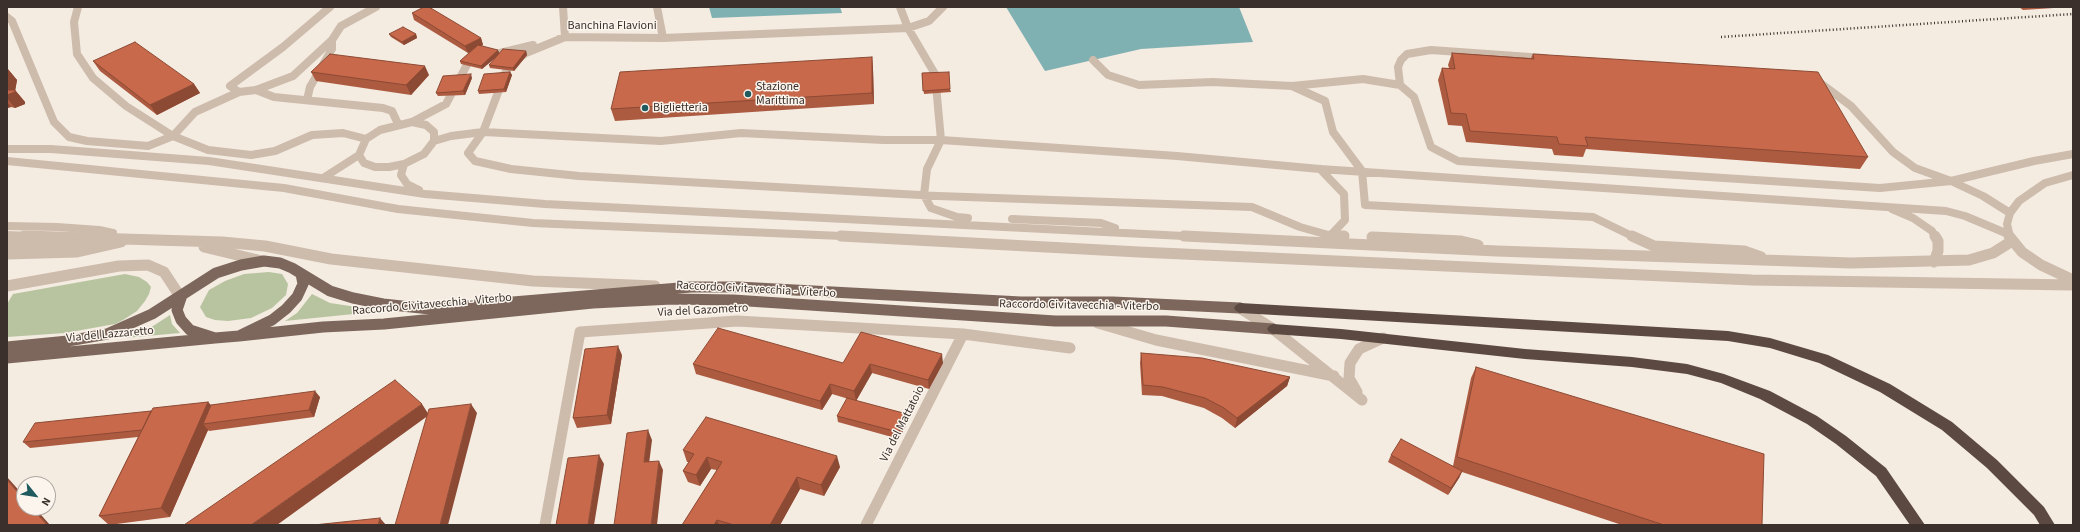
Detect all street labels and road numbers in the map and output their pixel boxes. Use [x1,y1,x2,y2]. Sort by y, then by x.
street label: Banchina Flavioni [567,19,657,33]
street label: Raccordo Civitavecchia - Viterbo [676,279,836,301]
street label: Raccordo Civitavecchia - Viterbo [352,291,512,319]
street label: Raccordo Civitavecchia - Viterbo [999,297,1159,315]
street label: Via del Gazometro [657,301,749,321]
street label: Via del Lazzaretto [66,324,154,346]
street label: Via del Mattatoio [878,383,928,465]

